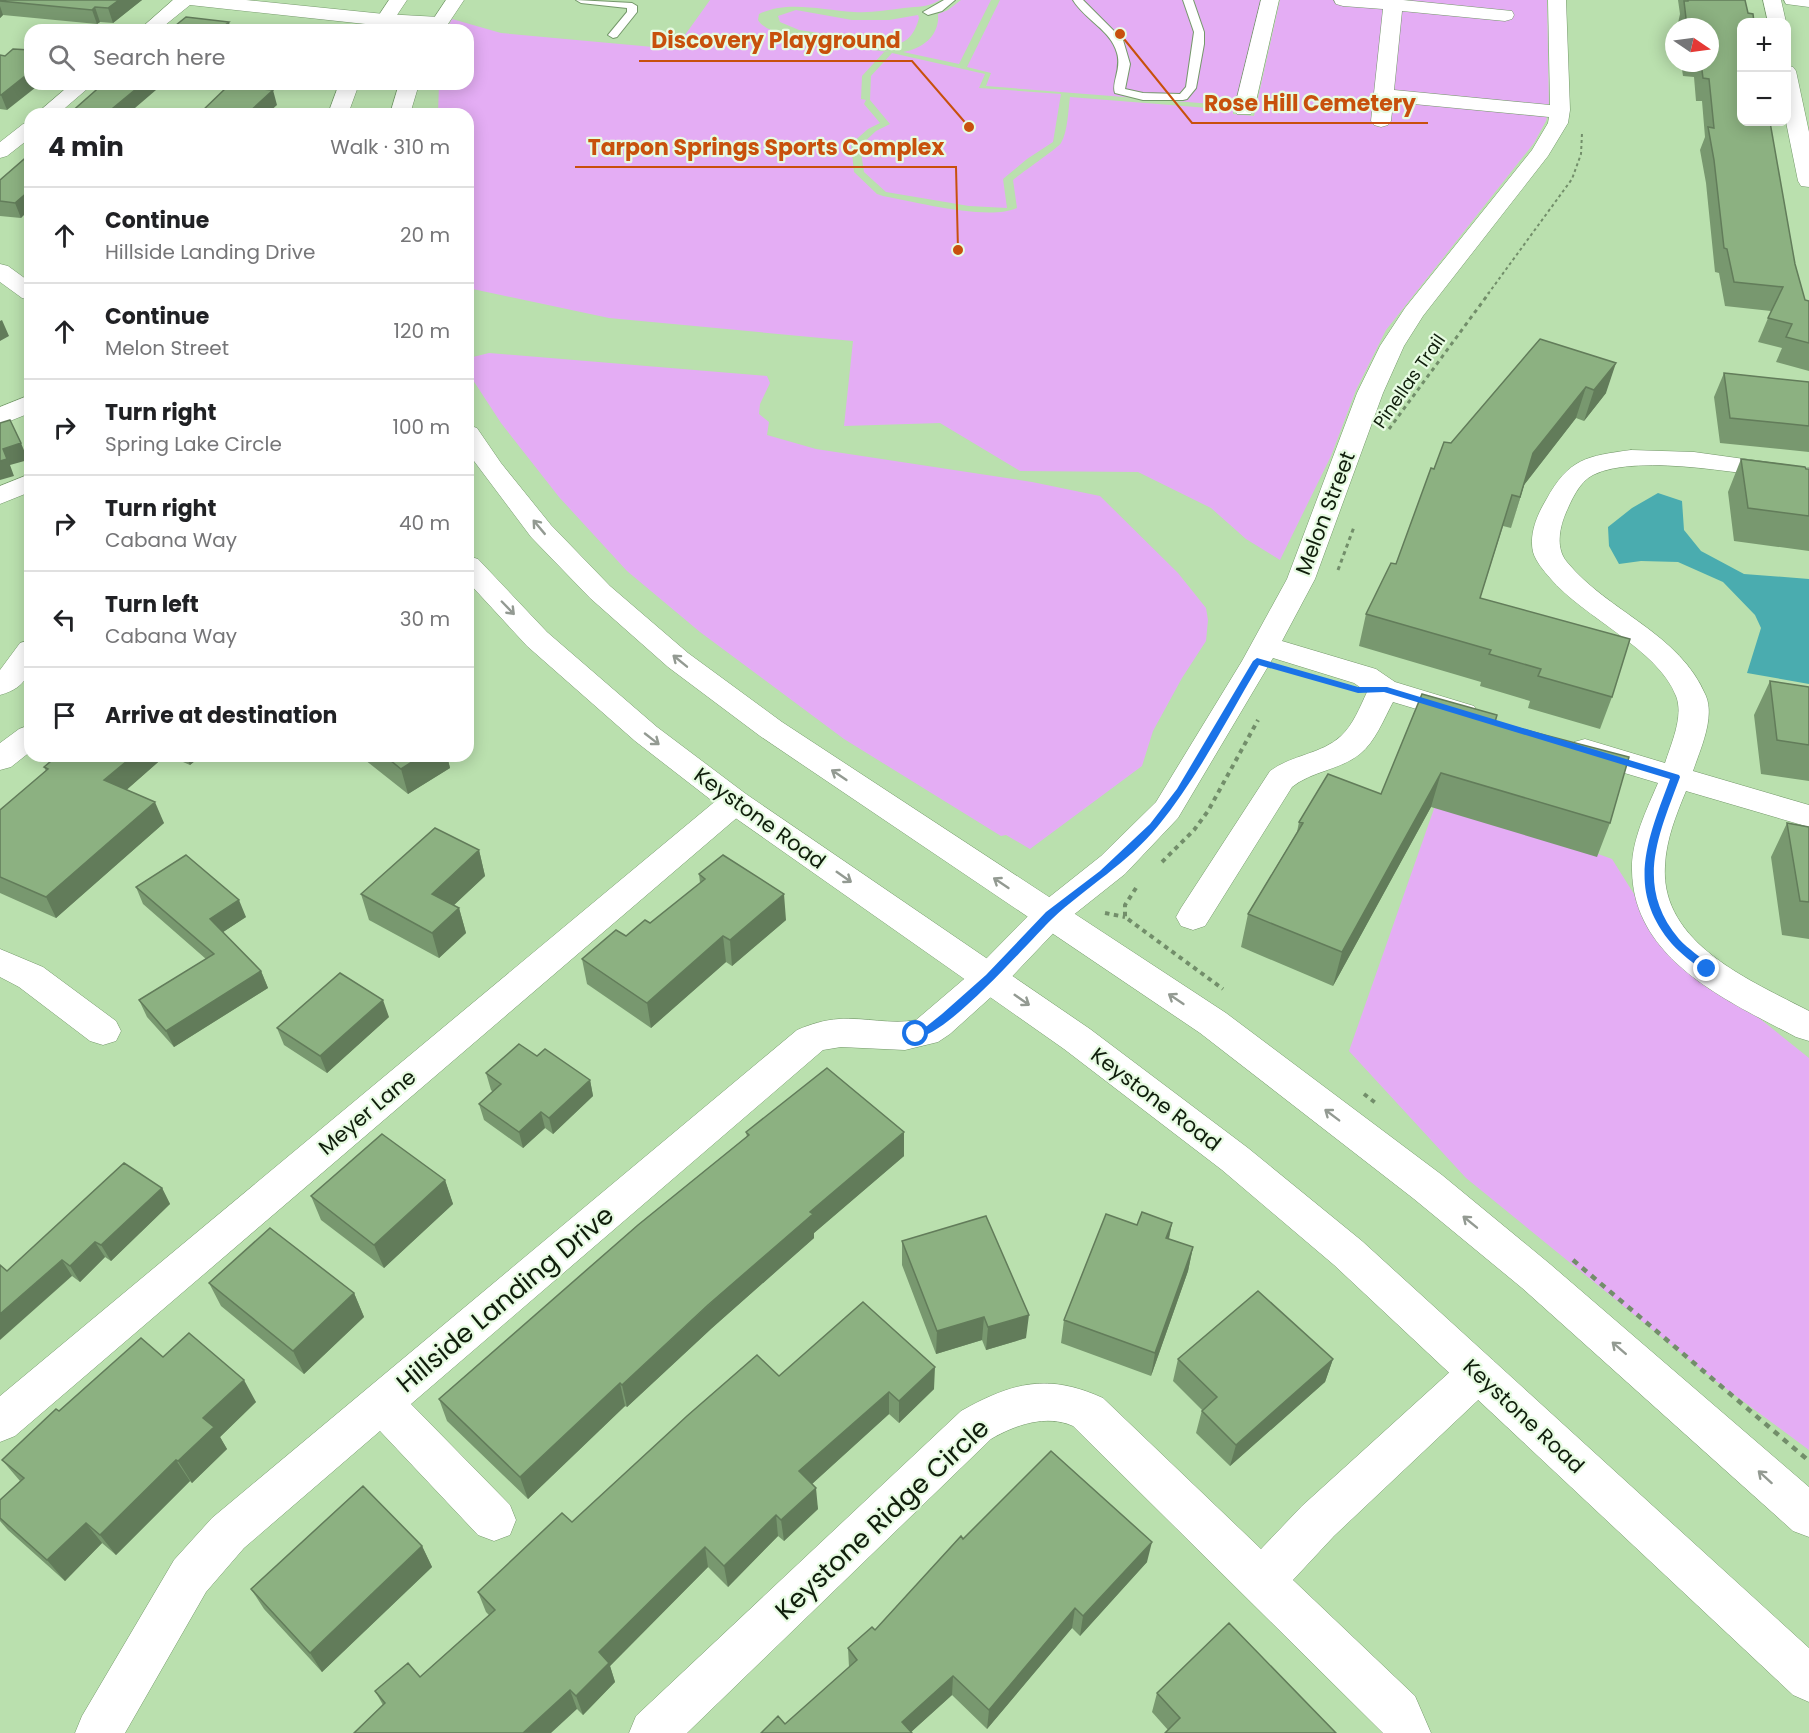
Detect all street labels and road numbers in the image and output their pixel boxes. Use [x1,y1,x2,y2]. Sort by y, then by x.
street label: Pinellas Trail [1367,329,1451,433]
street label: Melon Street [1288,447,1362,579]
street label: Keystone Road [688,760,832,876]
street label: Keystone Road [1085,1040,1227,1158]
street label: Meyer Lane [312,1063,422,1161]
street label: Hillside Landing Drive [389,1197,621,1401]
street label: Keystone Road [1457,1352,1591,1480]
street label: Keystone Ridge Circle [767,1410,997,1628]

